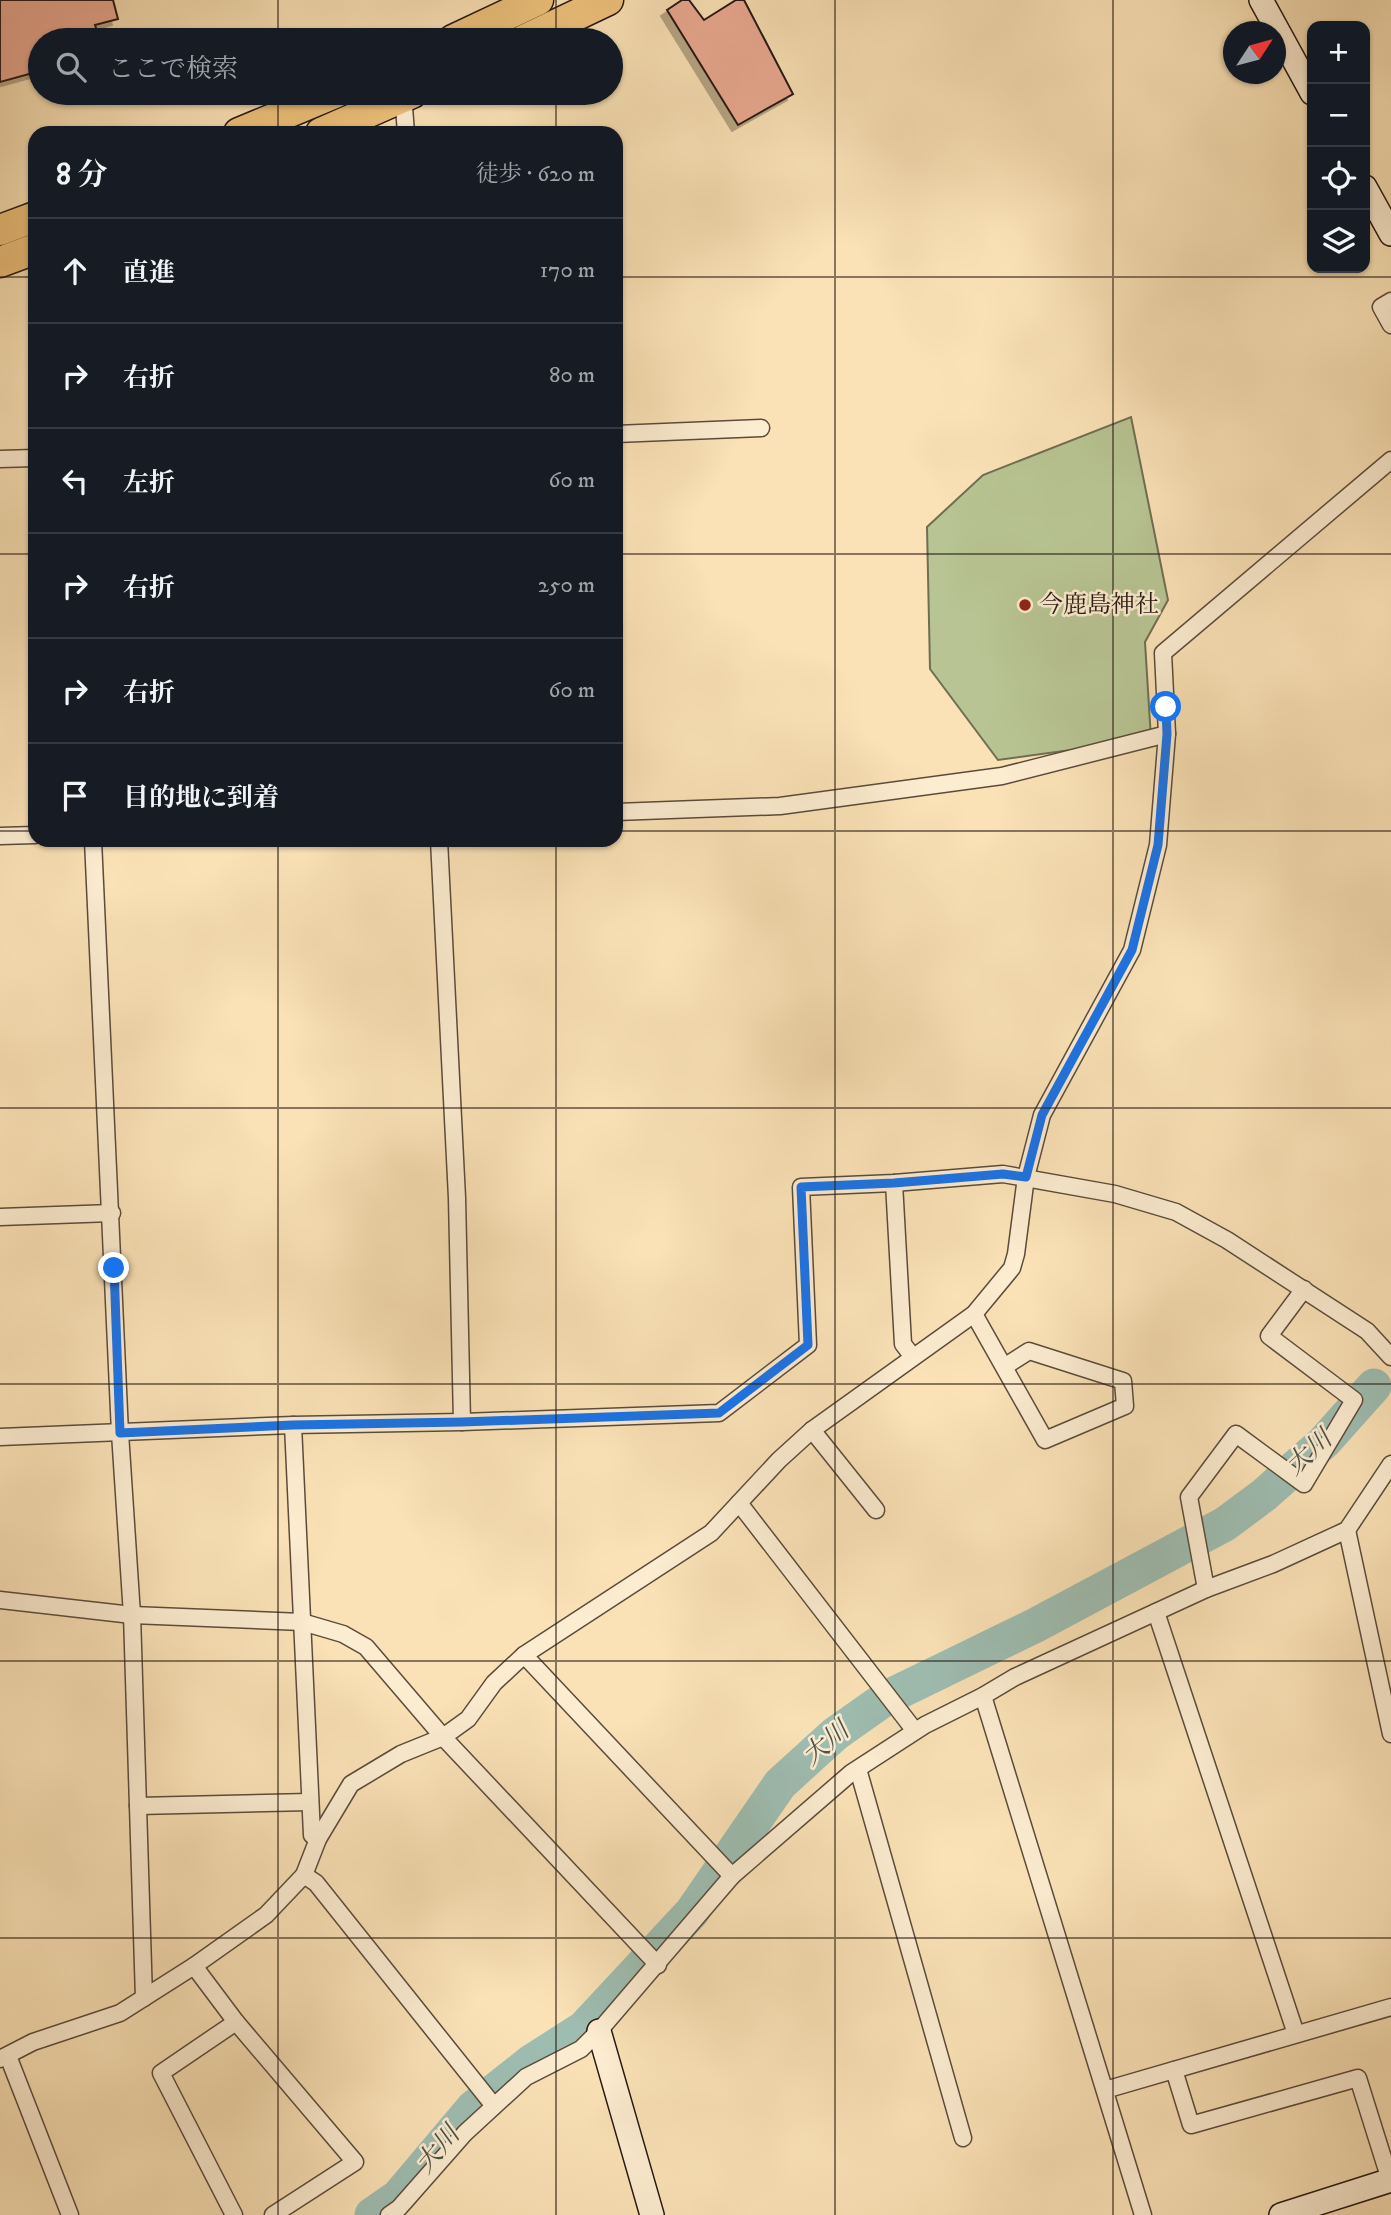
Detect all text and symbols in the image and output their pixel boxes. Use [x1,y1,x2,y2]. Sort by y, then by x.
north arrow [1223,21,1286,84]
map controls [1307,21,1370,273]
button: + [1307,21,1370,84]
search box [28,28,623,105]
icon: search [52,48,90,86]
text: ここで検索 [108,53,238,86]
button: − [1307,84,1370,147]
button: locate [1307,147,1370,210]
text: 8 分 [56,157,107,194]
text: 徒歩 · 620 m [476,160,595,189]
button: layers [1307,210,1370,273]
icon: ahead [56,252,94,290]
text: 170 m [540,256,595,285]
text: 直進 [123,257,175,290]
icon: right [56,357,94,395]
text: 80 m [549,361,595,390]
text: 右折 [123,362,175,395]
icon: left [56,462,94,500]
text: 60 m [548,466,595,495]
text: 左折 [123,467,175,500]
icon: right [56,567,94,605]
text: 250 m [538,571,595,600]
text: 右折 [123,572,175,605]
place label: 今鹿島神社 [1039,590,1159,620]
marker: 今鹿島神社 [1017,597,1033,613]
icon: right [56,672,94,710]
text: 60 m [548,676,595,705]
text: 右折 [123,677,175,710]
route start [1150,691,1181,722]
icon: arrive [56,777,94,815]
text: 目的地に到着 [123,782,279,815]
route end [98,1252,129,1283]
water label: 大川 [1279,1421,1342,1483]
water label: 大川 [795,1713,859,1773]
water label: 大川 [409,2117,469,2181]

